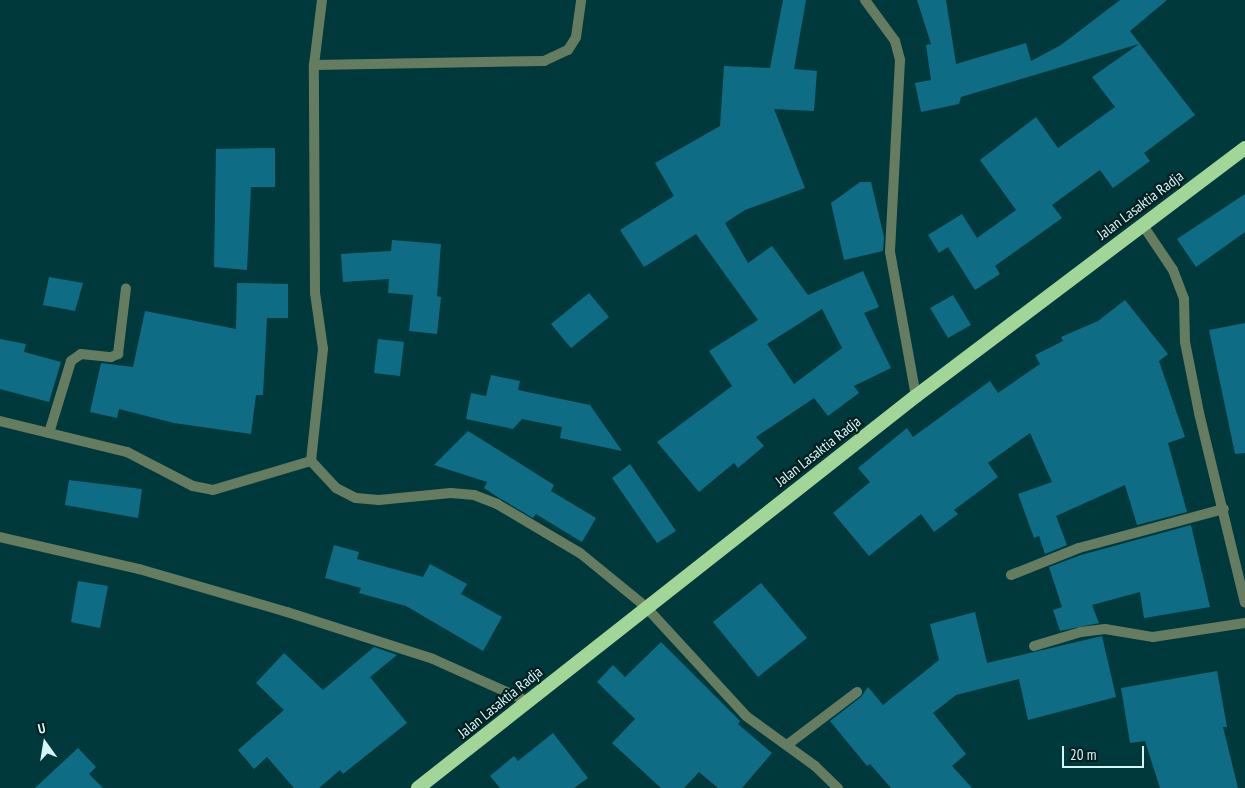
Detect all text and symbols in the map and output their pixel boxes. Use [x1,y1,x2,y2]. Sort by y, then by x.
street label: Jalan Lasaktia Radja [1093,167,1187,243]
street label: Jalan Lasaktia Radja [772,412,864,490]
street label: Jalan Lasaktia Radja [454,663,546,741]
north arrow [20,718,70,768]
text: U [36,719,47,738]
scale bar [1065,736,1148,768]
text: 20 m [1070,745,1096,764]

